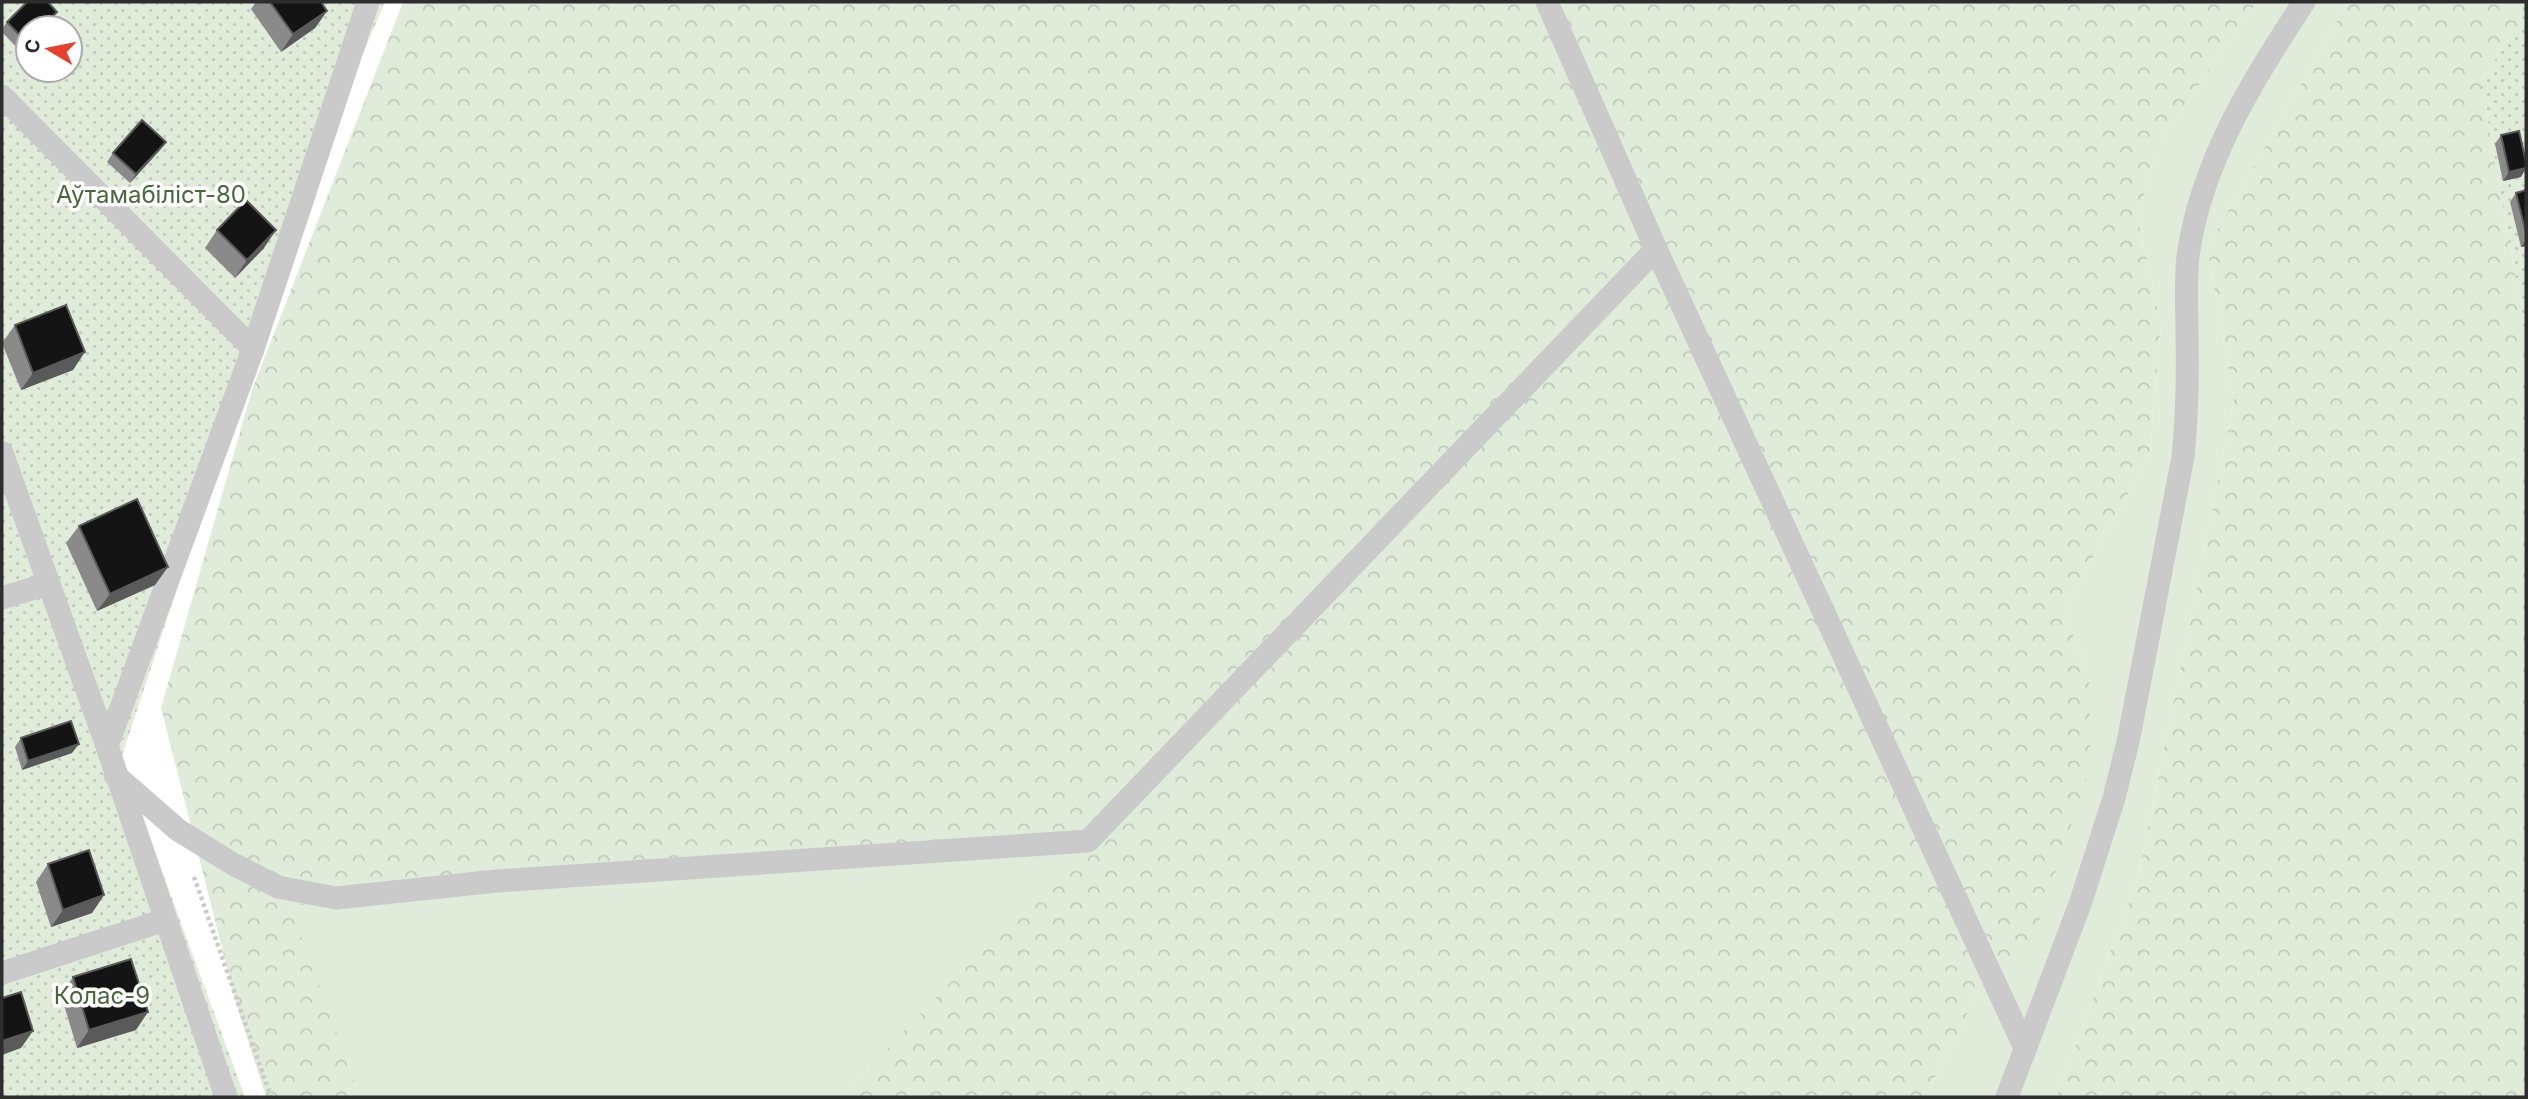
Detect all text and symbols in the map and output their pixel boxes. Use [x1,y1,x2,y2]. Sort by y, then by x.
north arrow [14,14,84,84]
text: С [20,37,45,55]
park label: Аўтамабіліст-80 [56,180,246,209]
park label: Колас-9 [54,981,150,1010]

